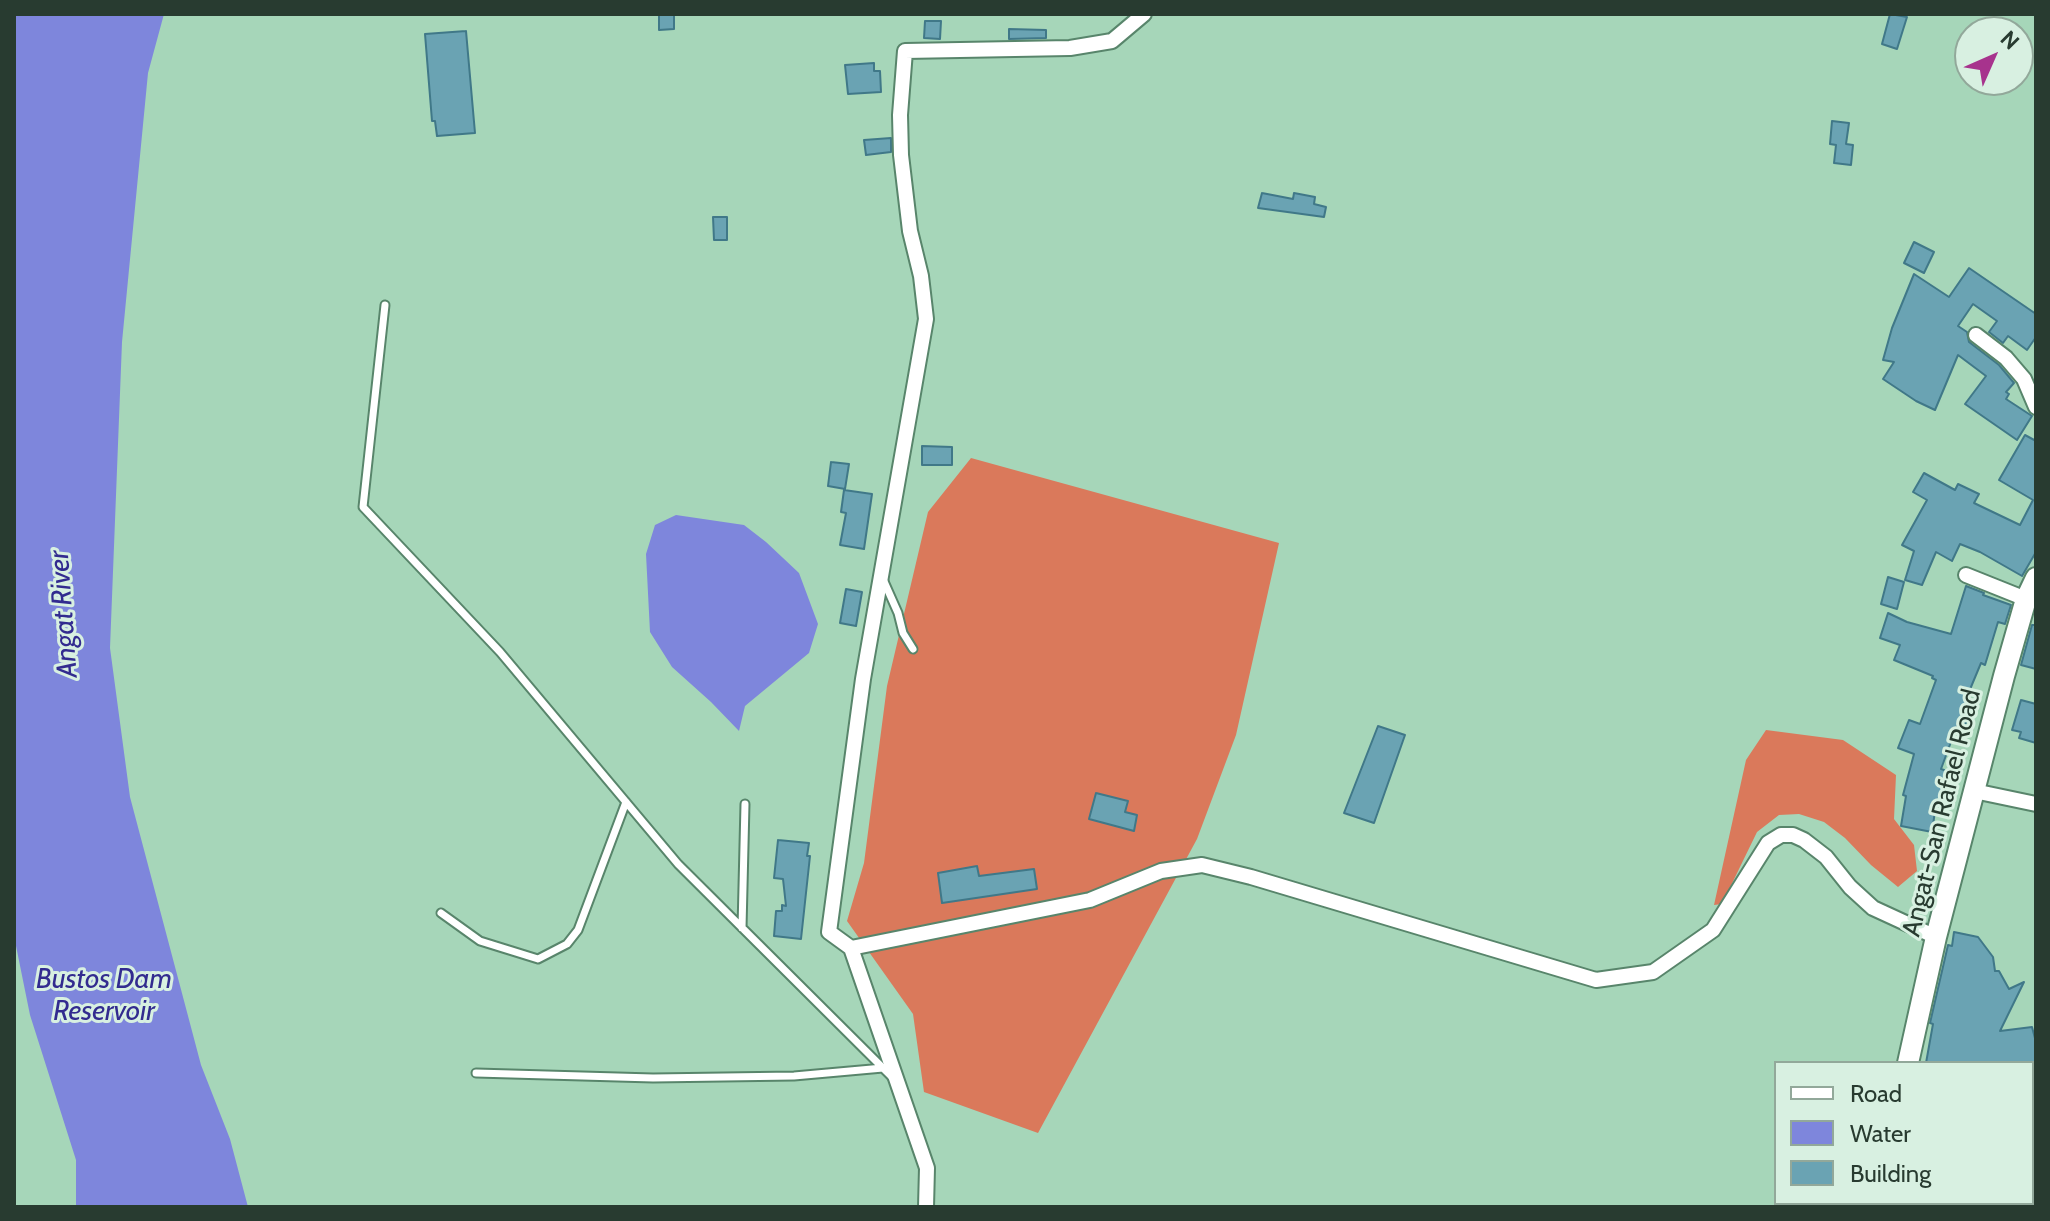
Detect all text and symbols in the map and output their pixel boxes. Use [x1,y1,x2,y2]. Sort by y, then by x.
north arrow [1954,16,2034,96]
text: N [1995,25,2025,55]
water label: Angat River [43,549,85,679]
street label: Angat-San Rafael Road [1896,686,1988,940]
water label: Bustos Dam Reservoir [36,963,172,1029]
legend [1774,1061,2034,1205]
text: Road [1850,1079,1902,1108]
text: Water [1850,1119,1911,1148]
text: Building [1850,1159,1931,1188]

